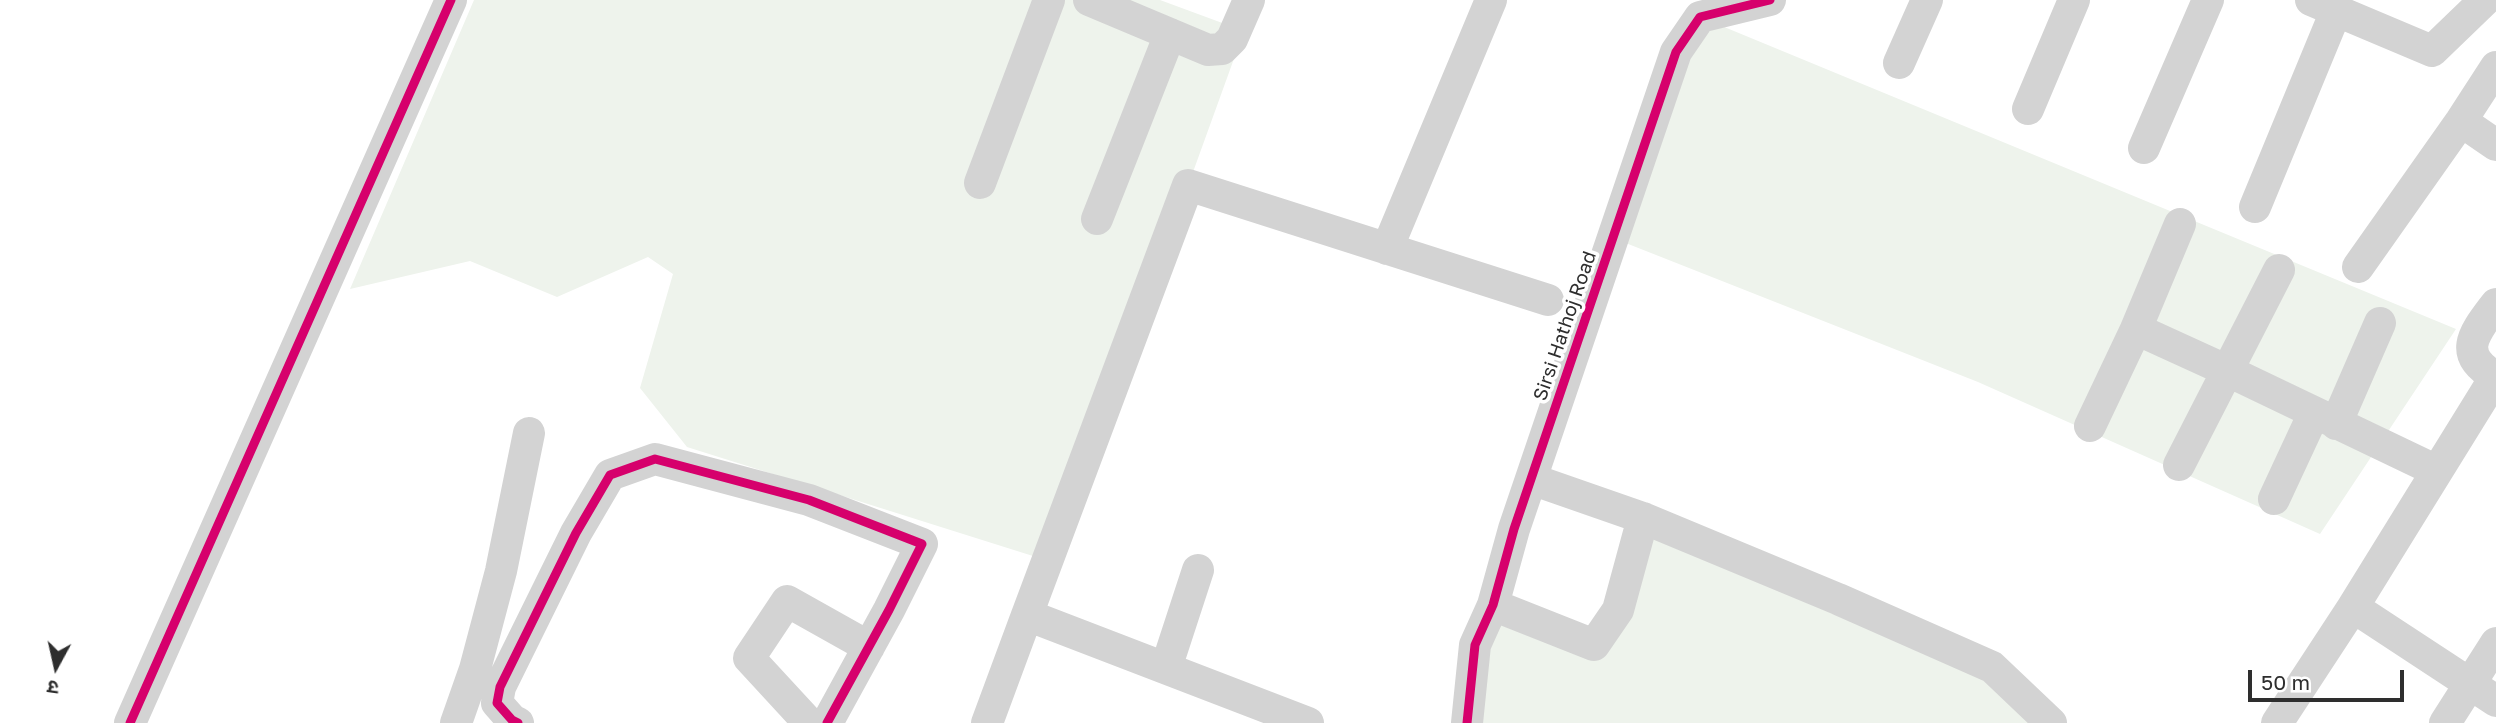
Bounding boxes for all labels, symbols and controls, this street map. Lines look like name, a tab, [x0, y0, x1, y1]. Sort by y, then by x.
street label: Sirsi Hathoj Road	[1529, 248, 1601, 404]
north arrow	[21, 632, 91, 702]
scale bar	[2251, 656, 2407, 700]
text: 50 m	[2261, 669, 2310, 695]
text: उ	[46, 676, 60, 700]

